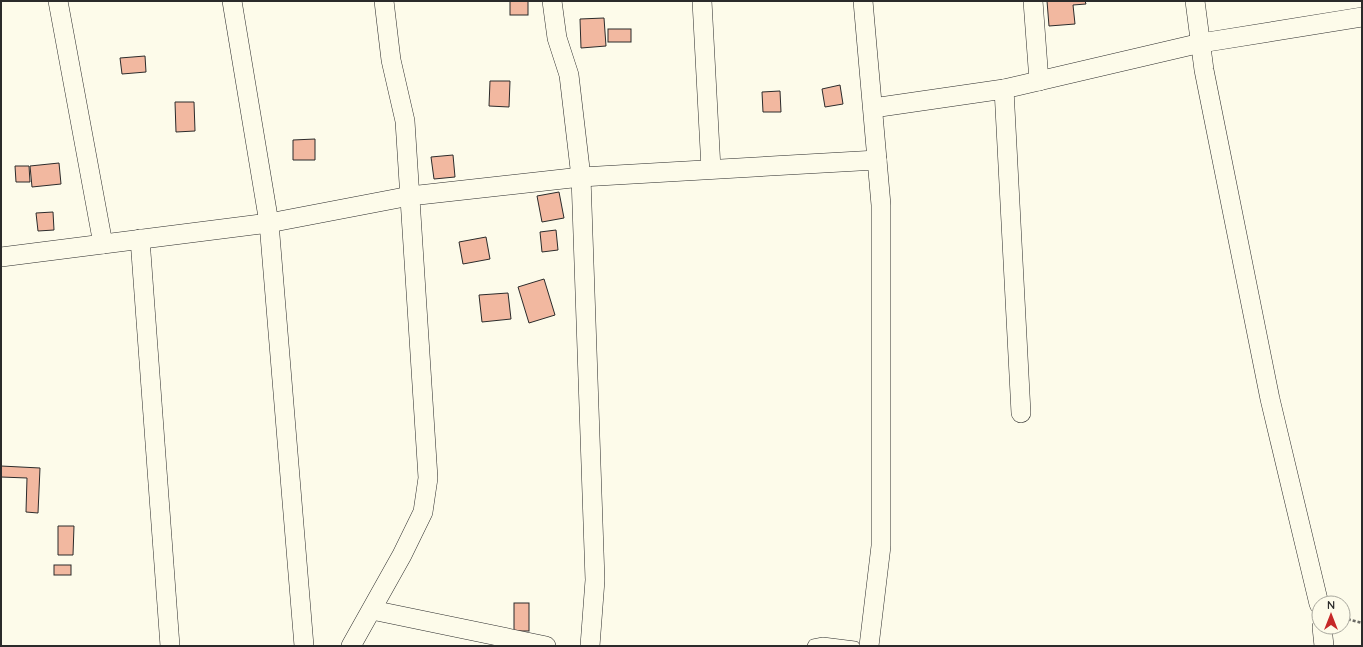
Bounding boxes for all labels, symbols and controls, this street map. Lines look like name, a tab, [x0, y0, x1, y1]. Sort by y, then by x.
north arrow	[1311, 595, 1351, 635]
text: N	[1327, 598, 1335, 612]

